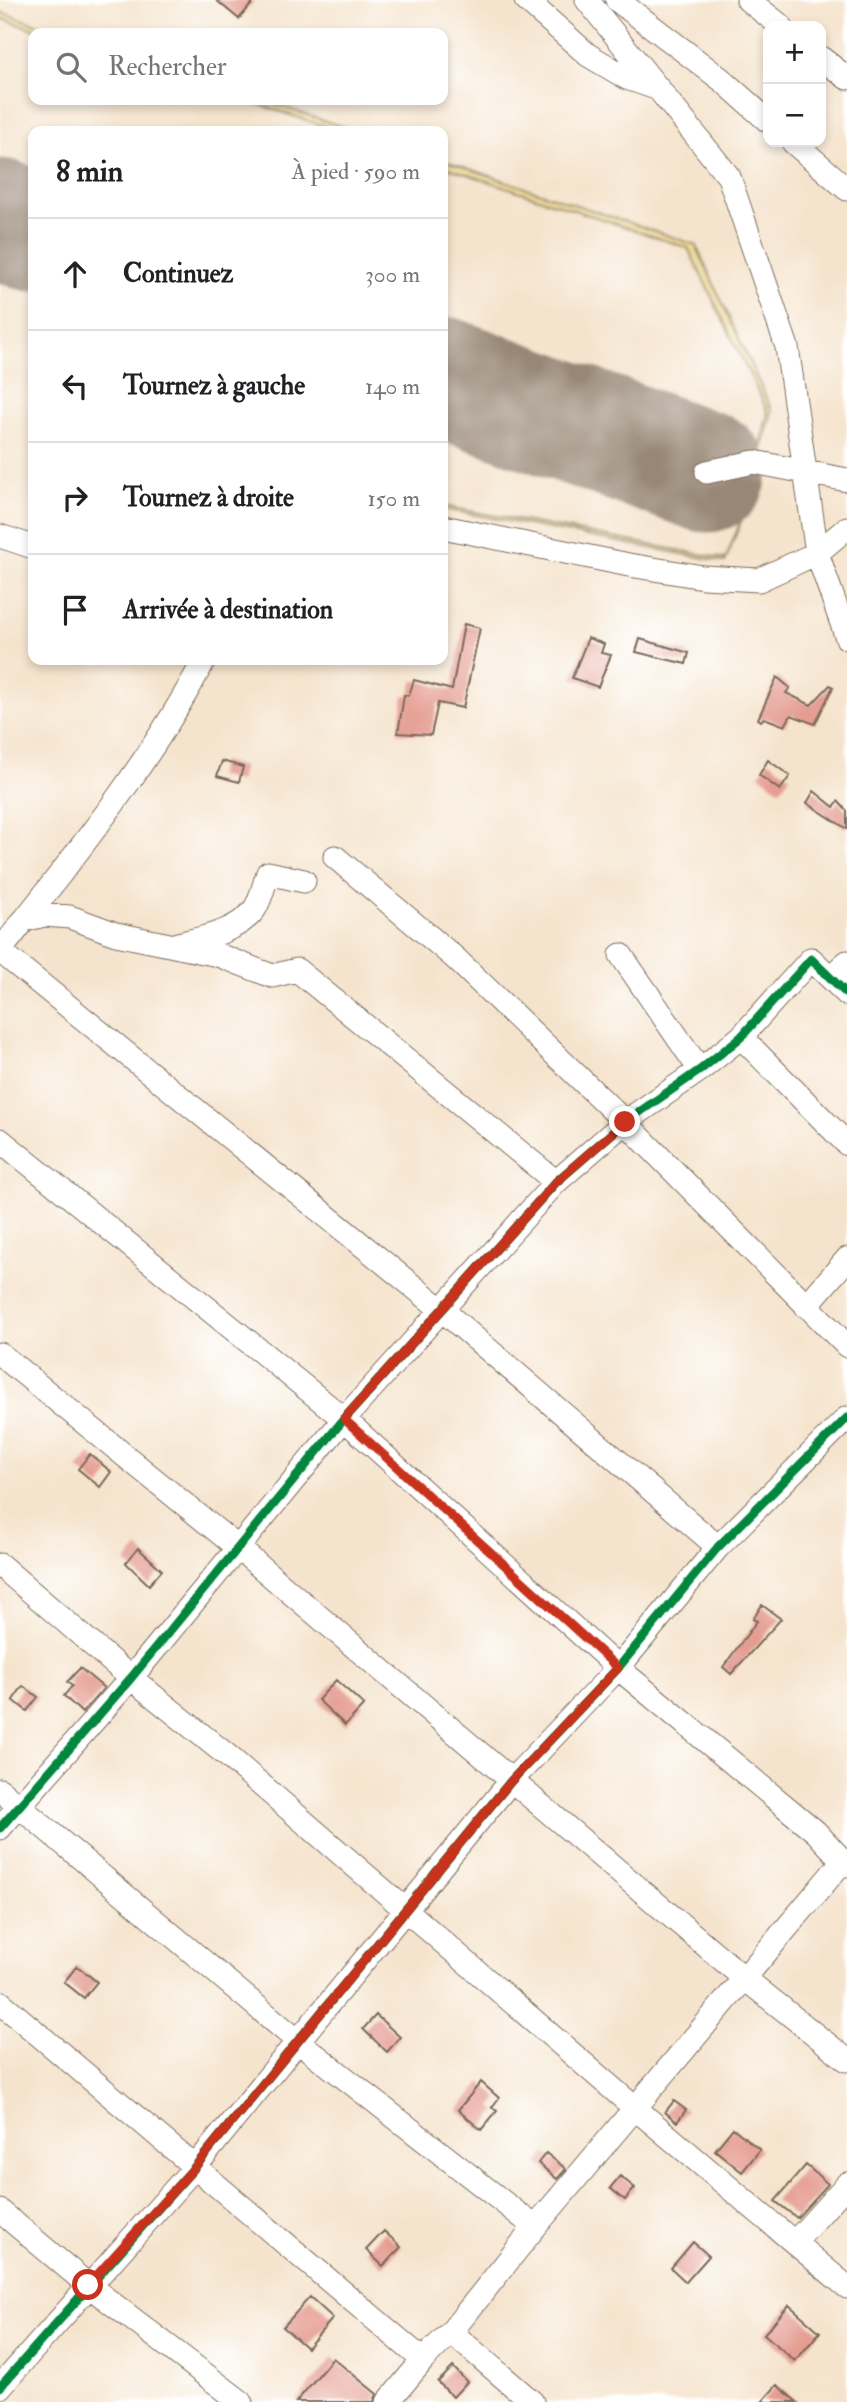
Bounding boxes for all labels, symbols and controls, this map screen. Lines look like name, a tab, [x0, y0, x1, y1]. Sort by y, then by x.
map controls	[763, 21, 826, 147]
button: +	[763, 21, 826, 84]
search box	[28, 28, 448, 105]
icon: search	[52, 48, 90, 86]
text: Rechercher	[108, 51, 227, 83]
button: −	[763, 84, 826, 147]
text: 8 min	[56, 153, 123, 190]
text: À pied · 590 m	[292, 157, 420, 186]
icon: ahead	[56, 255, 94, 293]
text: Continuez	[123, 258, 233, 290]
text: 300 m	[365, 260, 420, 289]
icon: left	[56, 367, 94, 405]
text: Tournez à gauche	[123, 370, 305, 402]
text: 140 m	[365, 372, 420, 401]
icon: right	[56, 479, 94, 517]
text: Tournez à droite	[123, 482, 294, 514]
text: 150 m	[367, 484, 420, 513]
icon: arrive	[56, 591, 94, 629]
text: Arrivée à destination	[123, 594, 333, 626]
route end	[609, 1106, 640, 1137]
route start	[72, 2269, 103, 2300]

